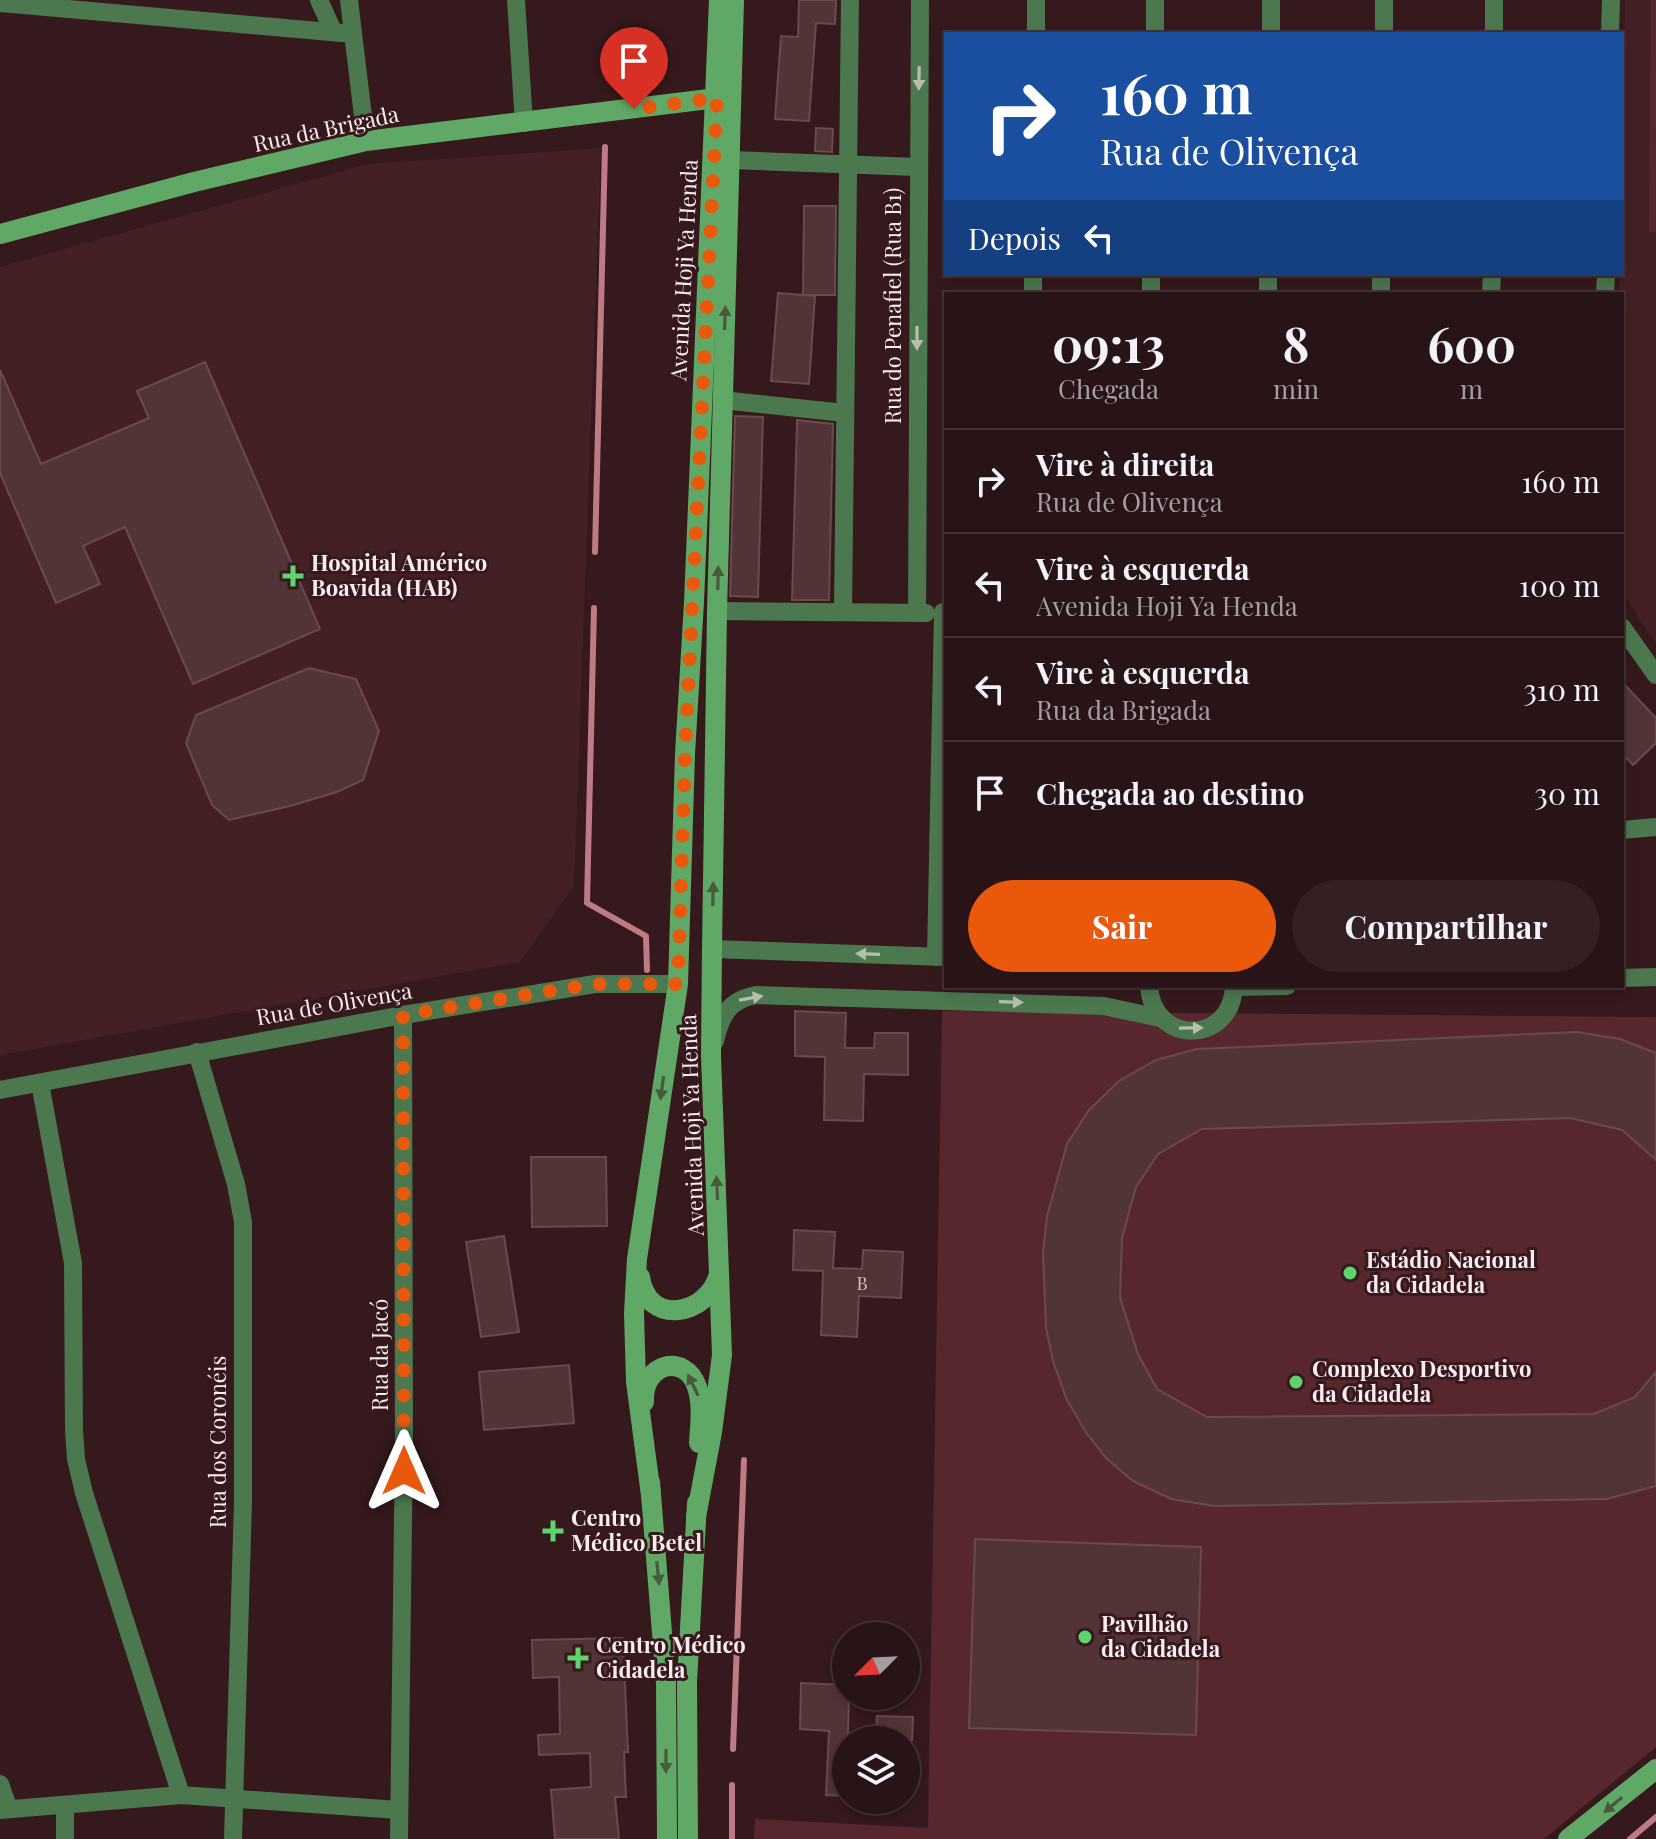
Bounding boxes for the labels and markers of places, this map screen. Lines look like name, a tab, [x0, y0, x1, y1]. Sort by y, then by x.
pin	[600, 27, 668, 109]
place label: Hospital Américo Boavida (HAB)	[311, 547, 487, 602]
marker: Hospital Américo Boavida (HAB)	[282, 565, 304, 587]
place label: Estádio Nacional da Cidadela	[1366, 1244, 1536, 1299]
marker: Estádio Nacional da Cidadela	[1341, 1264, 1359, 1282]
place label: Complexo Desportivo da Cidadela	[1312, 1353, 1531, 1408]
marker: Complexo Desportivo da Cidadela	[1287, 1373, 1305, 1391]
place label: Centro Médico Betel	[571, 1502, 702, 1557]
marker: Centro Médico Betel	[542, 1520, 564, 1542]
place label: Pavilhão da Cidadela	[1101, 1608, 1221, 1663]
marker: Pavilhão da Cidadela	[1076, 1628, 1094, 1646]
place label: Centro Médico Cidadela	[596, 1629, 746, 1684]
marker: Centro Médico Cidadela	[567, 1647, 589, 1669]

